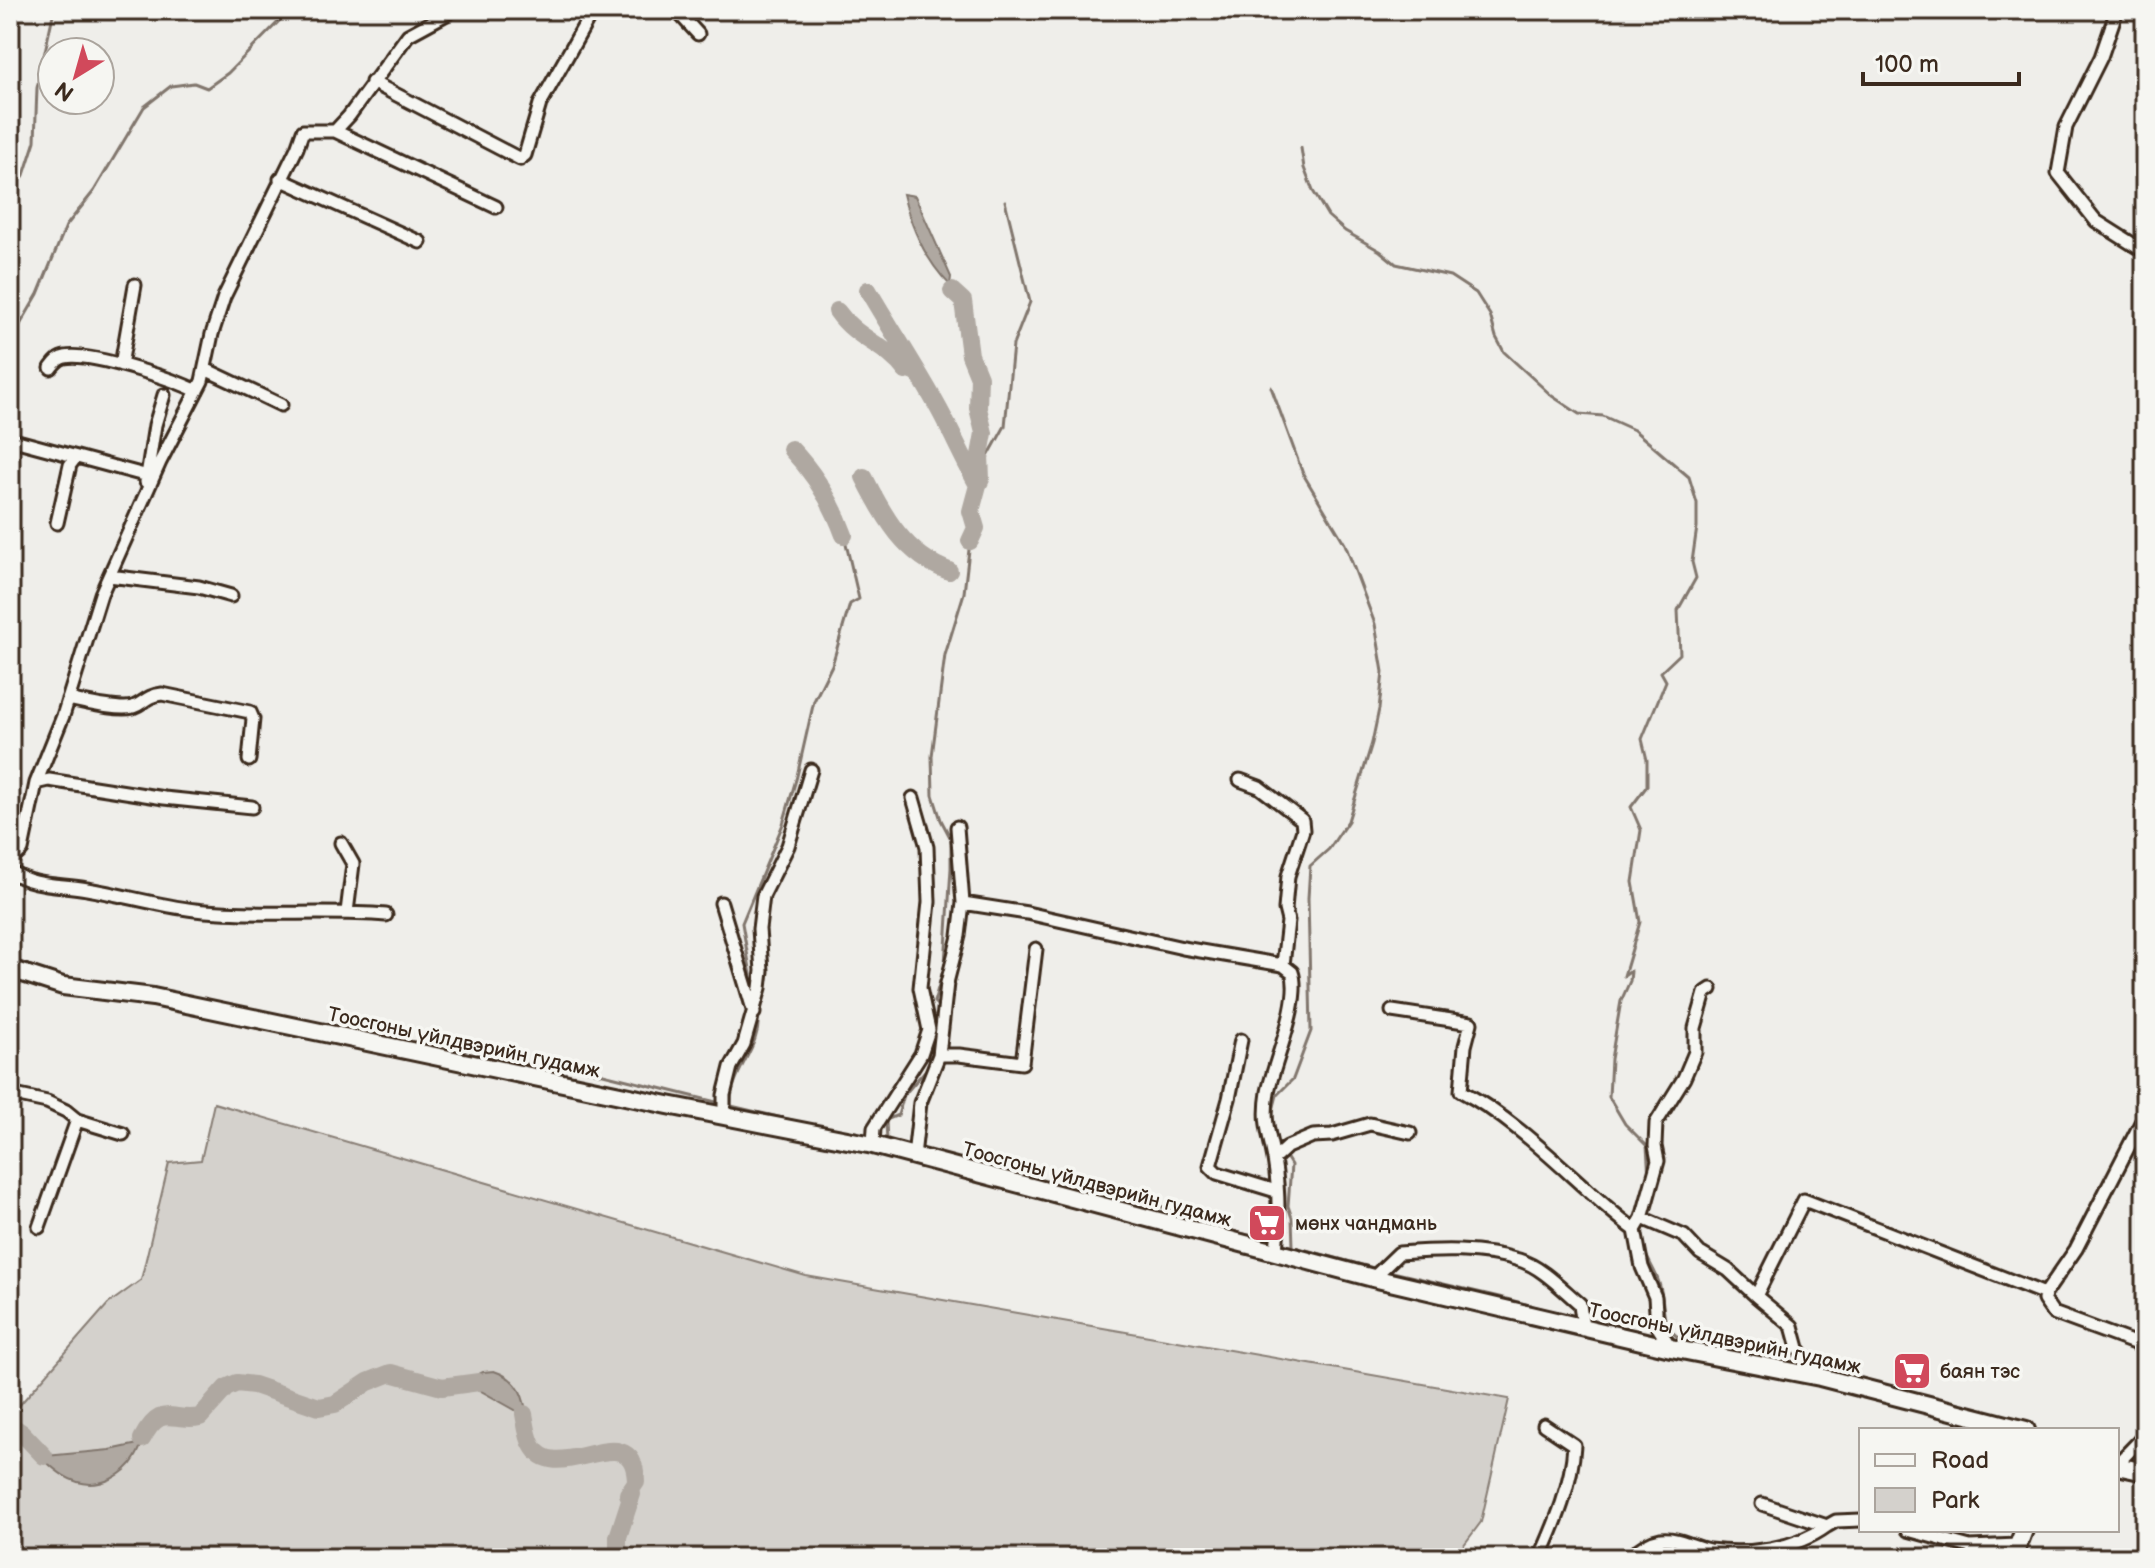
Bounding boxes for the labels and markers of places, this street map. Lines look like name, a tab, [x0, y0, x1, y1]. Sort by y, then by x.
supermarket icon: мөнх чандмань	[1246, 1202, 1288, 1244]
place label: мөнх чандмань	[1295, 1212, 1437, 1236]
supermarket icon: баян тэс	[1891, 1350, 1933, 1392]
place label: баян тэс	[1940, 1360, 2020, 1384]

